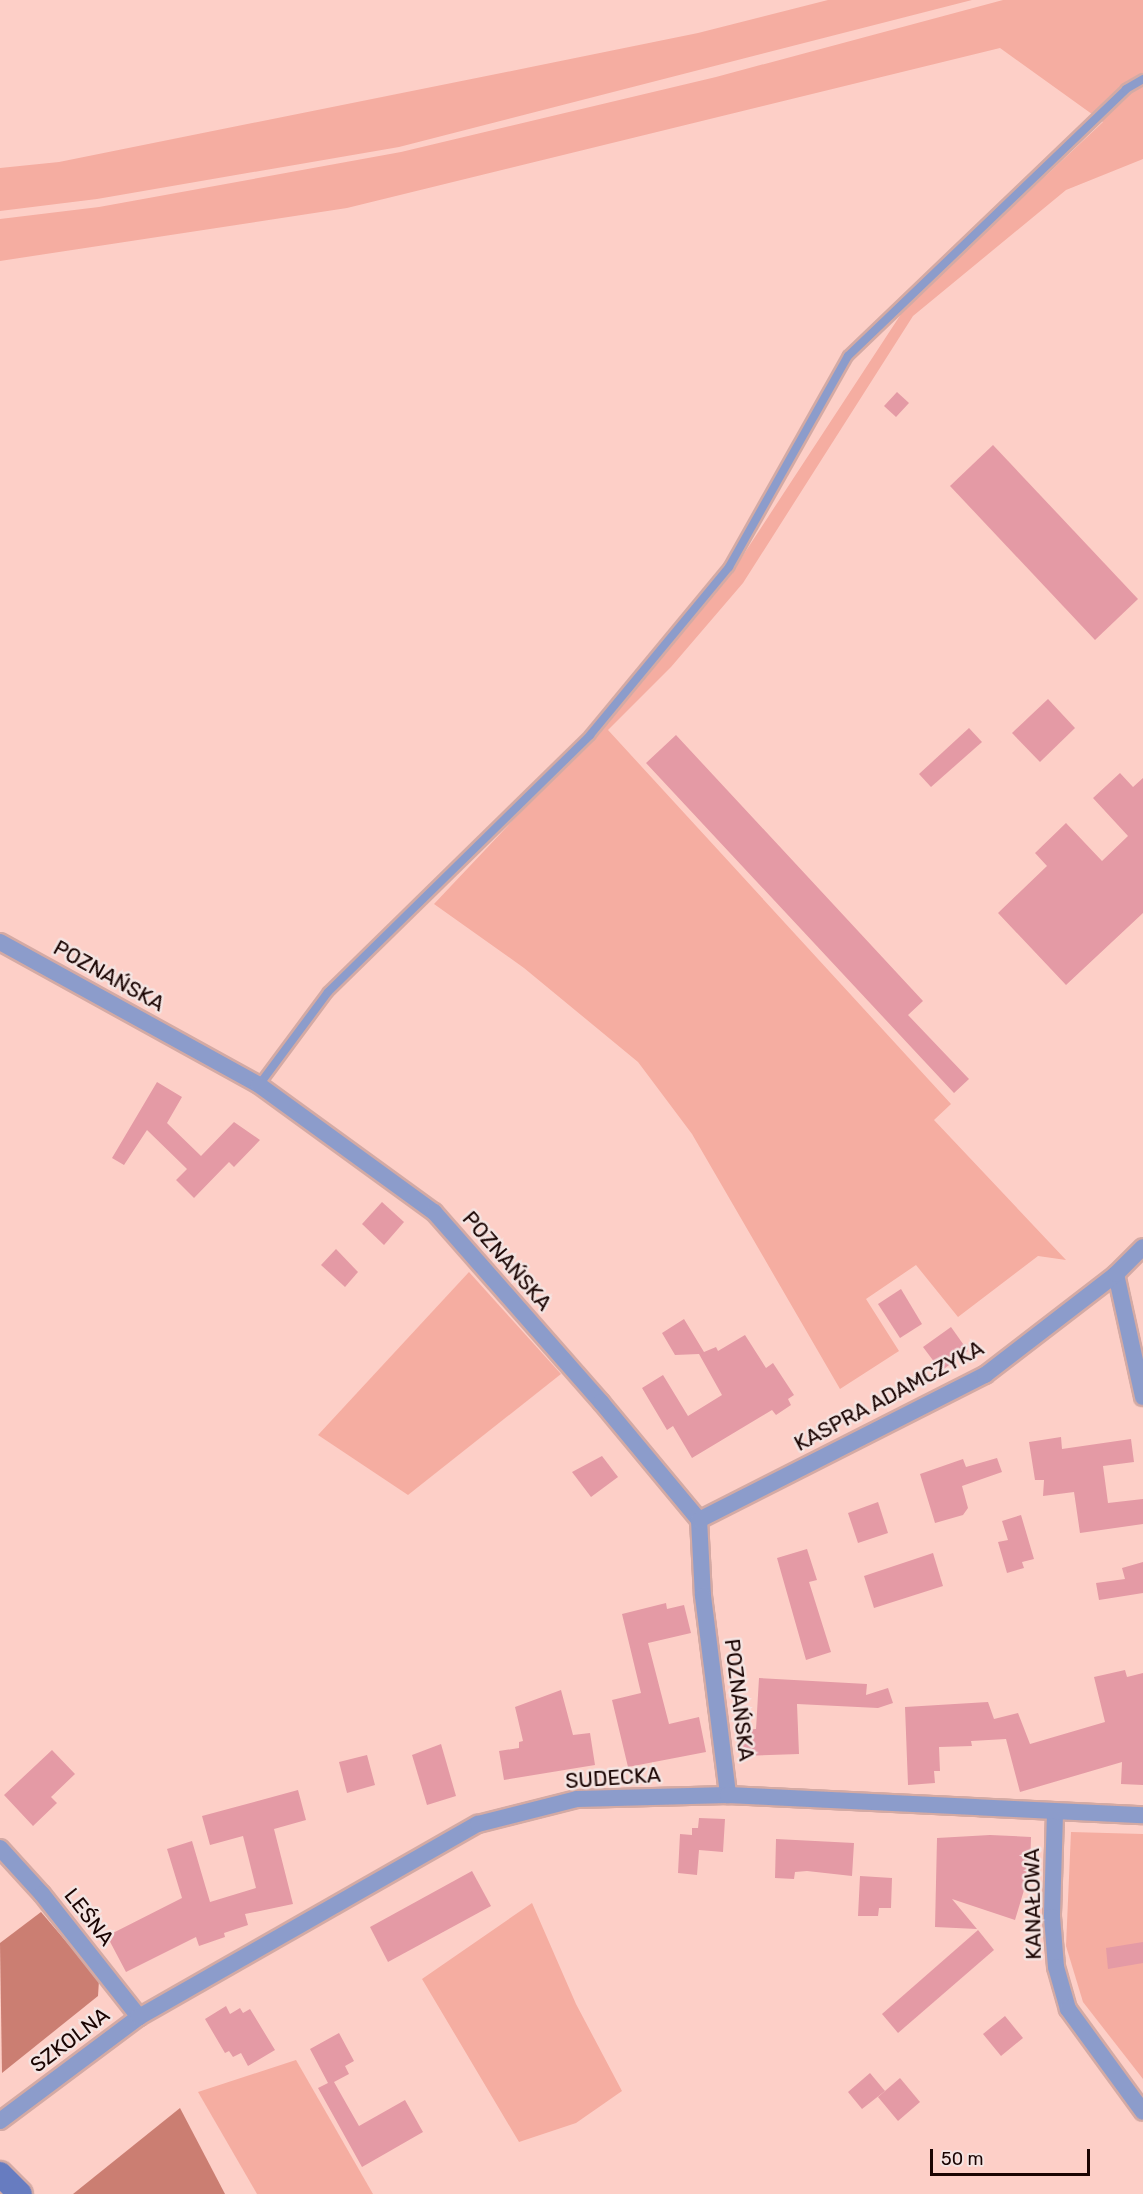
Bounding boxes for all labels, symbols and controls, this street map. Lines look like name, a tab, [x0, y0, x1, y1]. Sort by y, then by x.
street label: POZNAŃSKA	[49, 935, 169, 1017]
street label: POZNAŃSKA	[457, 1206, 557, 1316]
street label: KASPRA ADAMCZYKA	[790, 1335, 988, 1457]
street label: POZNAŃSKA	[719, 1637, 759, 1763]
street label: SUDECKA	[564, 1762, 662, 1794]
street label: KANAŁOWA	[1019, 1848, 1047, 1960]
street label: LEŚNA	[59, 1883, 119, 1951]
street label: SZKOLNA	[26, 2002, 114, 2078]
scale bar	[933, 2137, 1094, 2175]
text: 50 m	[941, 2148, 984, 2170]

